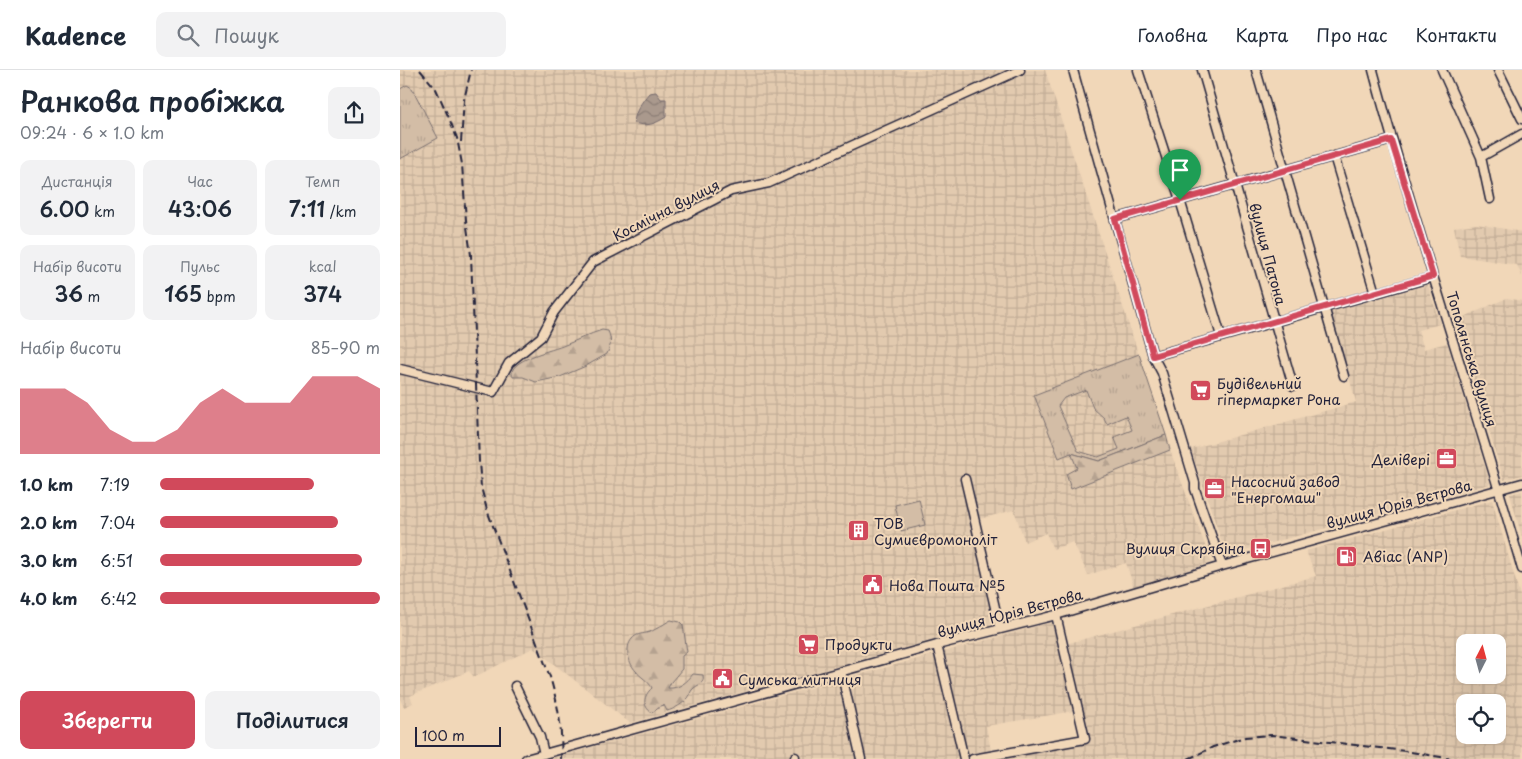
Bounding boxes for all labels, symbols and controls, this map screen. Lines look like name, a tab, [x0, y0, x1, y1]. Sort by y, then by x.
search box	[156, 12, 506, 57]
text: Kadence	[25, 17, 126, 53]
icon: search	[174, 21, 202, 49]
text: Пошук	[214, 21, 279, 49]
text: Головна	[1137, 21, 1207, 48]
text: Карта	[1235, 21, 1288, 48]
text: Про нас	[1316, 21, 1388, 48]
text: Контакти	[1416, 21, 1497, 48]
text: Ранкова пробіжка	[20, 79, 285, 122]
button: share	[328, 87, 380, 139]
text: 09:24 · 6 × 1.0 km	[20, 120, 164, 144]
pin	[1159, 149, 1201, 200]
icon: arrive	[1166, 156, 1194, 184]
text: Дистанція	[42, 171, 113, 192]
text: Час	[187, 171, 213, 192]
text: Темп	[305, 171, 340, 192]
street label: Космічна вулиця	[609, 174, 723, 246]
text: 6.00	[40, 192, 89, 224]
text: 43:06	[168, 192, 232, 224]
text: 7:11	[289, 192, 325, 224]
text: km	[89, 201, 115, 222]
text: /km	[325, 201, 357, 222]
street label: вулиця Патона	[1244, 201, 1292, 308]
text: Набір висоти	[33, 256, 122, 277]
text: Пульс	[180, 256, 220, 277]
text: kcal	[309, 256, 337, 277]
text: 36	[54, 277, 83, 309]
text: 165	[164, 277, 202, 309]
text: 374	[303, 277, 342, 309]
text: m	[83, 286, 100, 307]
text: bpm	[202, 286, 236, 307]
street label: Тополянська вулиця	[1441, 289, 1503, 429]
text: Набір висоти	[20, 335, 121, 359]
text: 85–90 m	[311, 335, 380, 359]
place label: Будівельний гіпермаркет Рона	[1217, 373, 1340, 410]
supermarket icon: Будівельний гіпермаркет Рона	[1189, 379, 1213, 403]
office icon: Делівері	[1434, 447, 1458, 471]
place label: Делівері	[1371, 449, 1430, 470]
place label: Насосний завод "Енергомаш"	[1231, 471, 1340, 508]
text: 1.0 km	[20, 472, 73, 496]
text: 7:19	[100, 472, 130, 496]
street label: вулиця Юрія Вєтрова	[1324, 474, 1474, 534]
office icon: Насосний завод "Енергомаш"	[1203, 477, 1227, 501]
text: 2.0 km	[20, 510, 77, 534]
text: 7:04	[100, 510, 136, 534]
place label: ТОВ Сумиєвромоноліт	[874, 513, 997, 550]
building icon: ТОВ Сумиєвромоноліт	[846, 519, 870, 543]
bus stop icon: Вулиця Скрябіна	[1249, 536, 1273, 560]
place label: Вулиця Скрябіна	[1125, 538, 1245, 559]
fuel station icon: Авіас (ANP)	[1335, 544, 1359, 568]
place label: Авіас (ANP)	[1363, 546, 1448, 567]
text: 3.0 km	[20, 548, 77, 572]
text: 6:51	[100, 548, 133, 572]
public building icon: Нова Пошта №5	[861, 573, 885, 597]
place label: Нова Пошта №5	[889, 575, 1005, 596]
street label: вулиця Юрія Вєтрова	[935, 583, 1085, 643]
text: 4.0 km	[20, 586, 77, 610]
text: 6:42	[100, 586, 137, 610]
supermarket icon: Продукти	[797, 632, 821, 656]
place label: Продукти	[825, 634, 892, 655]
north arrow	[1456, 634, 1506, 684]
map controls	[1456, 634, 1506, 744]
public building icon: Сумська митниця	[710, 667, 734, 691]
place label: Сумська митниця	[738, 669, 862, 690]
button: Зберегти	[20, 691, 195, 749]
button: Поділитися	[205, 691, 380, 749]
button: locate	[1456, 694, 1506, 744]
scale bar	[415, 724, 501, 747]
text: 100 m	[422, 725, 465, 746]

